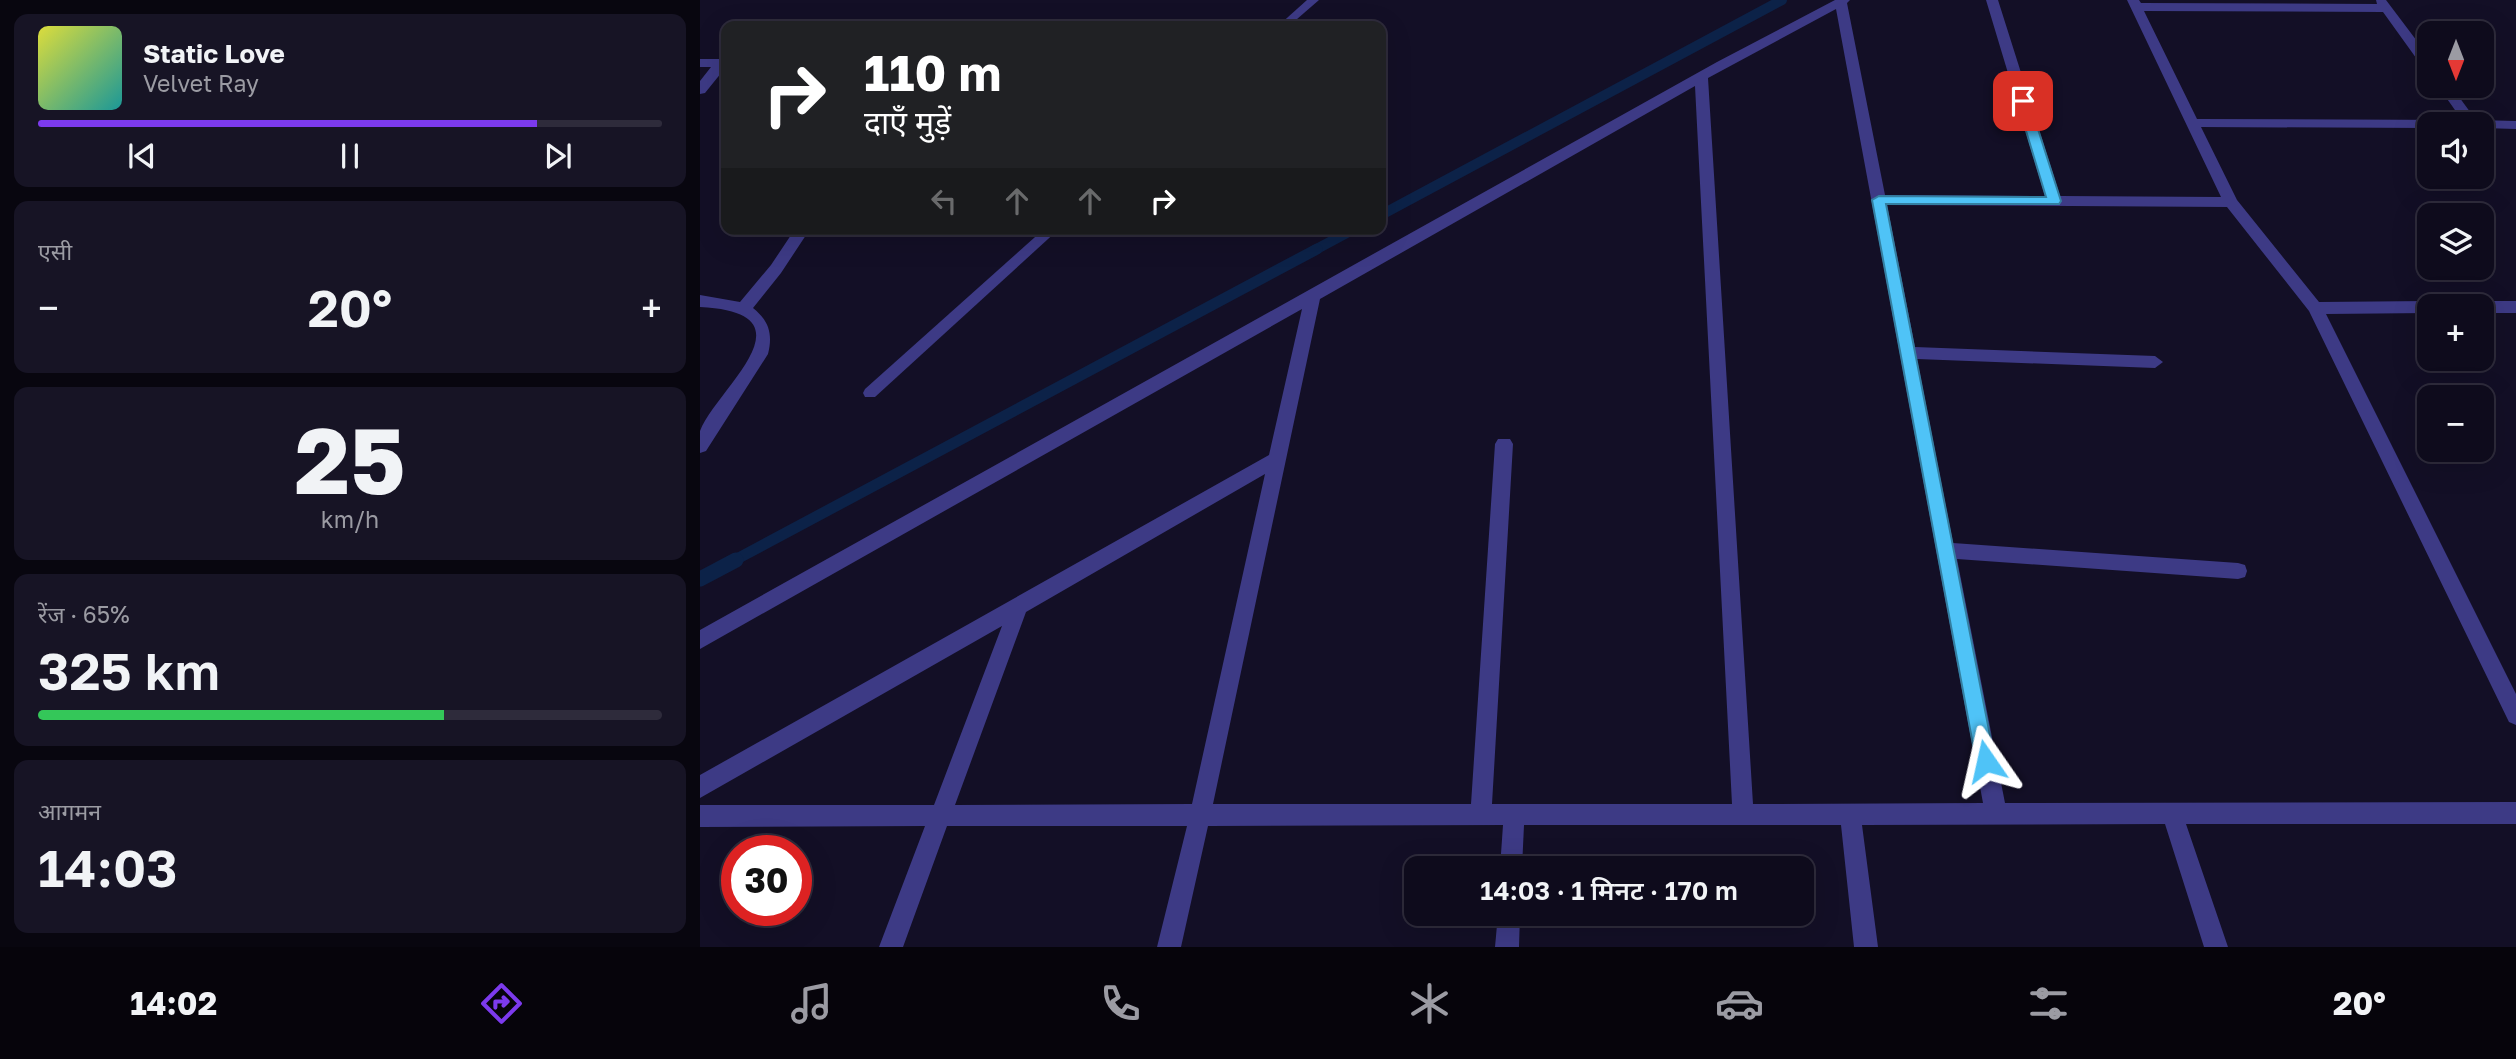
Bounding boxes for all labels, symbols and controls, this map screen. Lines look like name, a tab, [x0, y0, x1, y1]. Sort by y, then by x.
north arrow	[2417, 21, 2494, 98]
map controls	[2417, 21, 2494, 462]
text: Static Love	[143, 38, 285, 69]
text: 110 m	[864, 43, 1001, 102]
icon: right	[749, 49, 840, 140]
text: Velvet Ray	[143, 69, 259, 97]
pin	[1993, 71, 2053, 131]
icon: arrive	[2004, 82, 2042, 120]
text: दाएँ मुड़ें	[864, 103, 951, 141]
button: sound	[2417, 112, 2494, 189]
icon: previous	[123, 137, 161, 175]
icon: pause	[331, 137, 369, 175]
icon: next	[539, 137, 577, 175]
icon: left	[925, 182, 963, 220]
icon: ahead	[998, 182, 1036, 220]
icon: ahead	[1071, 182, 1109, 220]
icon: right	[1144, 182, 1182, 220]
button: layers	[2417, 203, 2494, 280]
text: एसी	[38, 237, 72, 265]
text: 20°	[308, 276, 392, 338]
text: −	[38, 285, 59, 330]
text: +	[641, 285, 662, 330]
button: +	[2417, 294, 2494, 371]
button: −	[2417, 385, 2494, 462]
text: 25	[294, 405, 406, 514]
text: km/h	[321, 505, 379, 533]
text: रेंज · 65%	[38, 600, 129, 628]
text: 325 km	[38, 639, 220, 701]
position arrow	[1949, 724, 2023, 798]
text: आगमन	[38, 797, 101, 825]
speed limit sign: 30	[721, 835, 812, 926]
text: 14:03	[38, 836, 178, 898]
text: 14:03 · 1 मिनट · 170 m	[1480, 875, 1738, 906]
icon: directions	[477, 979, 526, 1028]
icon: music	[787, 979, 836, 1028]
icon: phone	[1096, 979, 1145, 1028]
icon: climate	[1405, 979, 1454, 1028]
icon: car	[1715, 979, 1764, 1028]
icon: filters	[2024, 979, 2073, 1028]
text: 14:02	[130, 984, 217, 1022]
text: 20°	[2333, 984, 2386, 1022]

